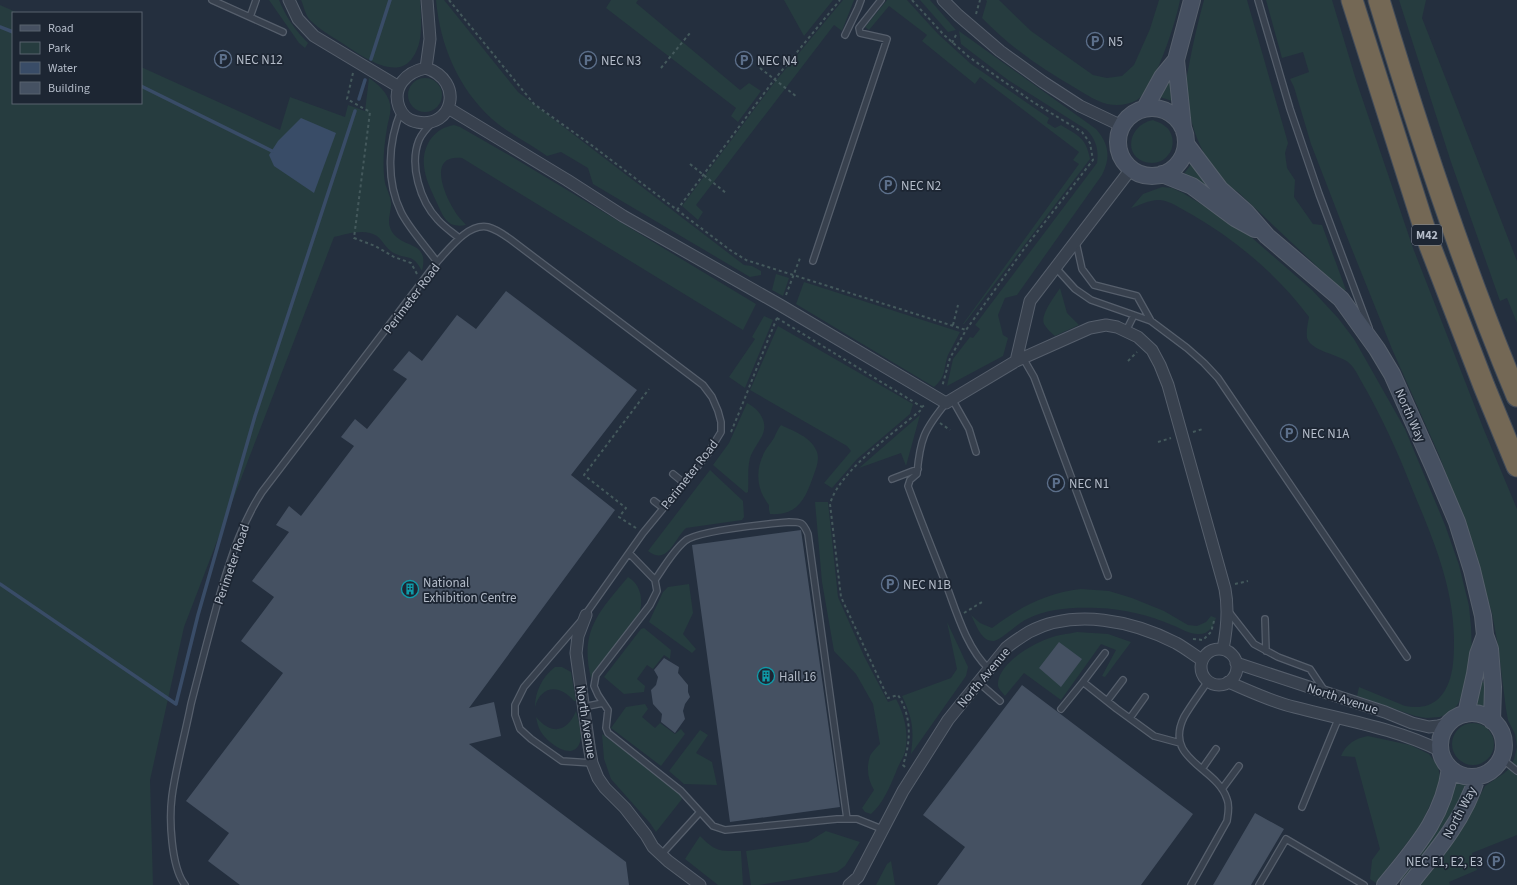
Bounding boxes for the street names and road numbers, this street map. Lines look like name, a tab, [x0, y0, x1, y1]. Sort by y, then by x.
road number: M42	[1412, 225, 1442, 245]
street label: Perimeter Road	[379, 260, 444, 338]
street label: North Way	[1390, 386, 1430, 445]
street label: Perimeter Road	[657, 436, 723, 513]
street label: Perimeter Road	[210, 522, 254, 607]
street label: North Avenue	[953, 643, 1014, 712]
street label: North Avenue	[1305, 679, 1381, 719]
street label: North Avenue	[571, 684, 601, 760]
street label: North Way	[1439, 783, 1481, 842]

